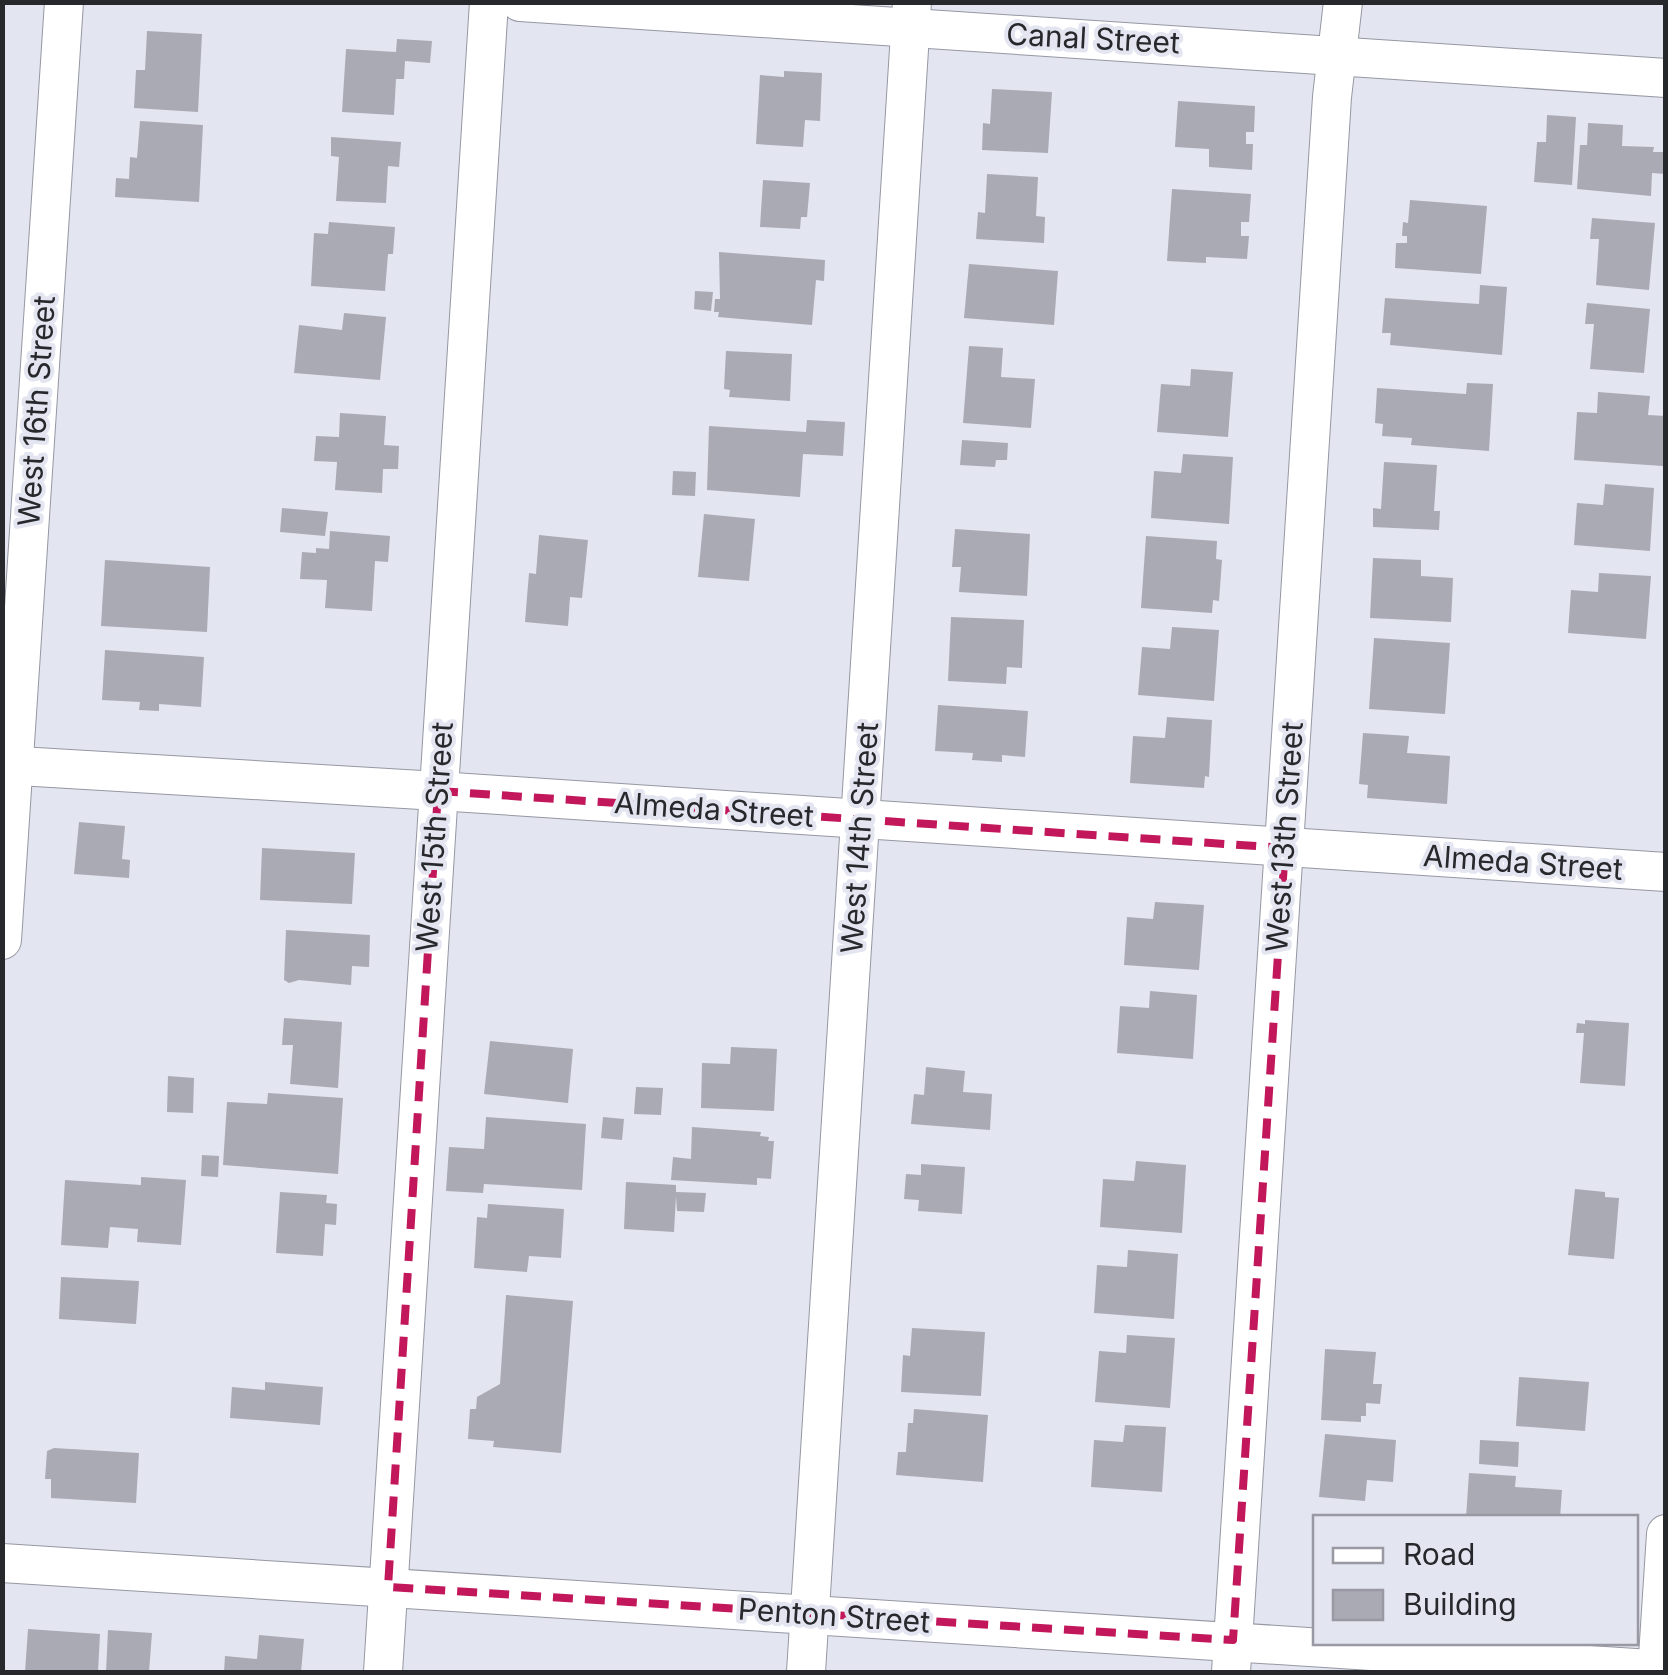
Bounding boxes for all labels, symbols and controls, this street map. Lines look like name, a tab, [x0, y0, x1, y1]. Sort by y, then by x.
street label: Canal Street	[1005, 15, 1181, 61]
street label: West 16th Street	[10, 294, 62, 527]
street label: West 15th Street	[408, 720, 460, 953]
street label: West 13th Street	[1258, 720, 1310, 953]
street label: West 14th Street	[833, 721, 885, 955]
street label: Almeda Street	[613, 784, 815, 834]
street label: Almeda Street	[1422, 837, 1624, 887]
legend	[1313, 1515, 1638, 1645]
text: Road	[1403, 1536, 1475, 1572]
text: Building	[1403, 1586, 1517, 1622]
street label: Penton Street	[737, 1590, 932, 1640]

